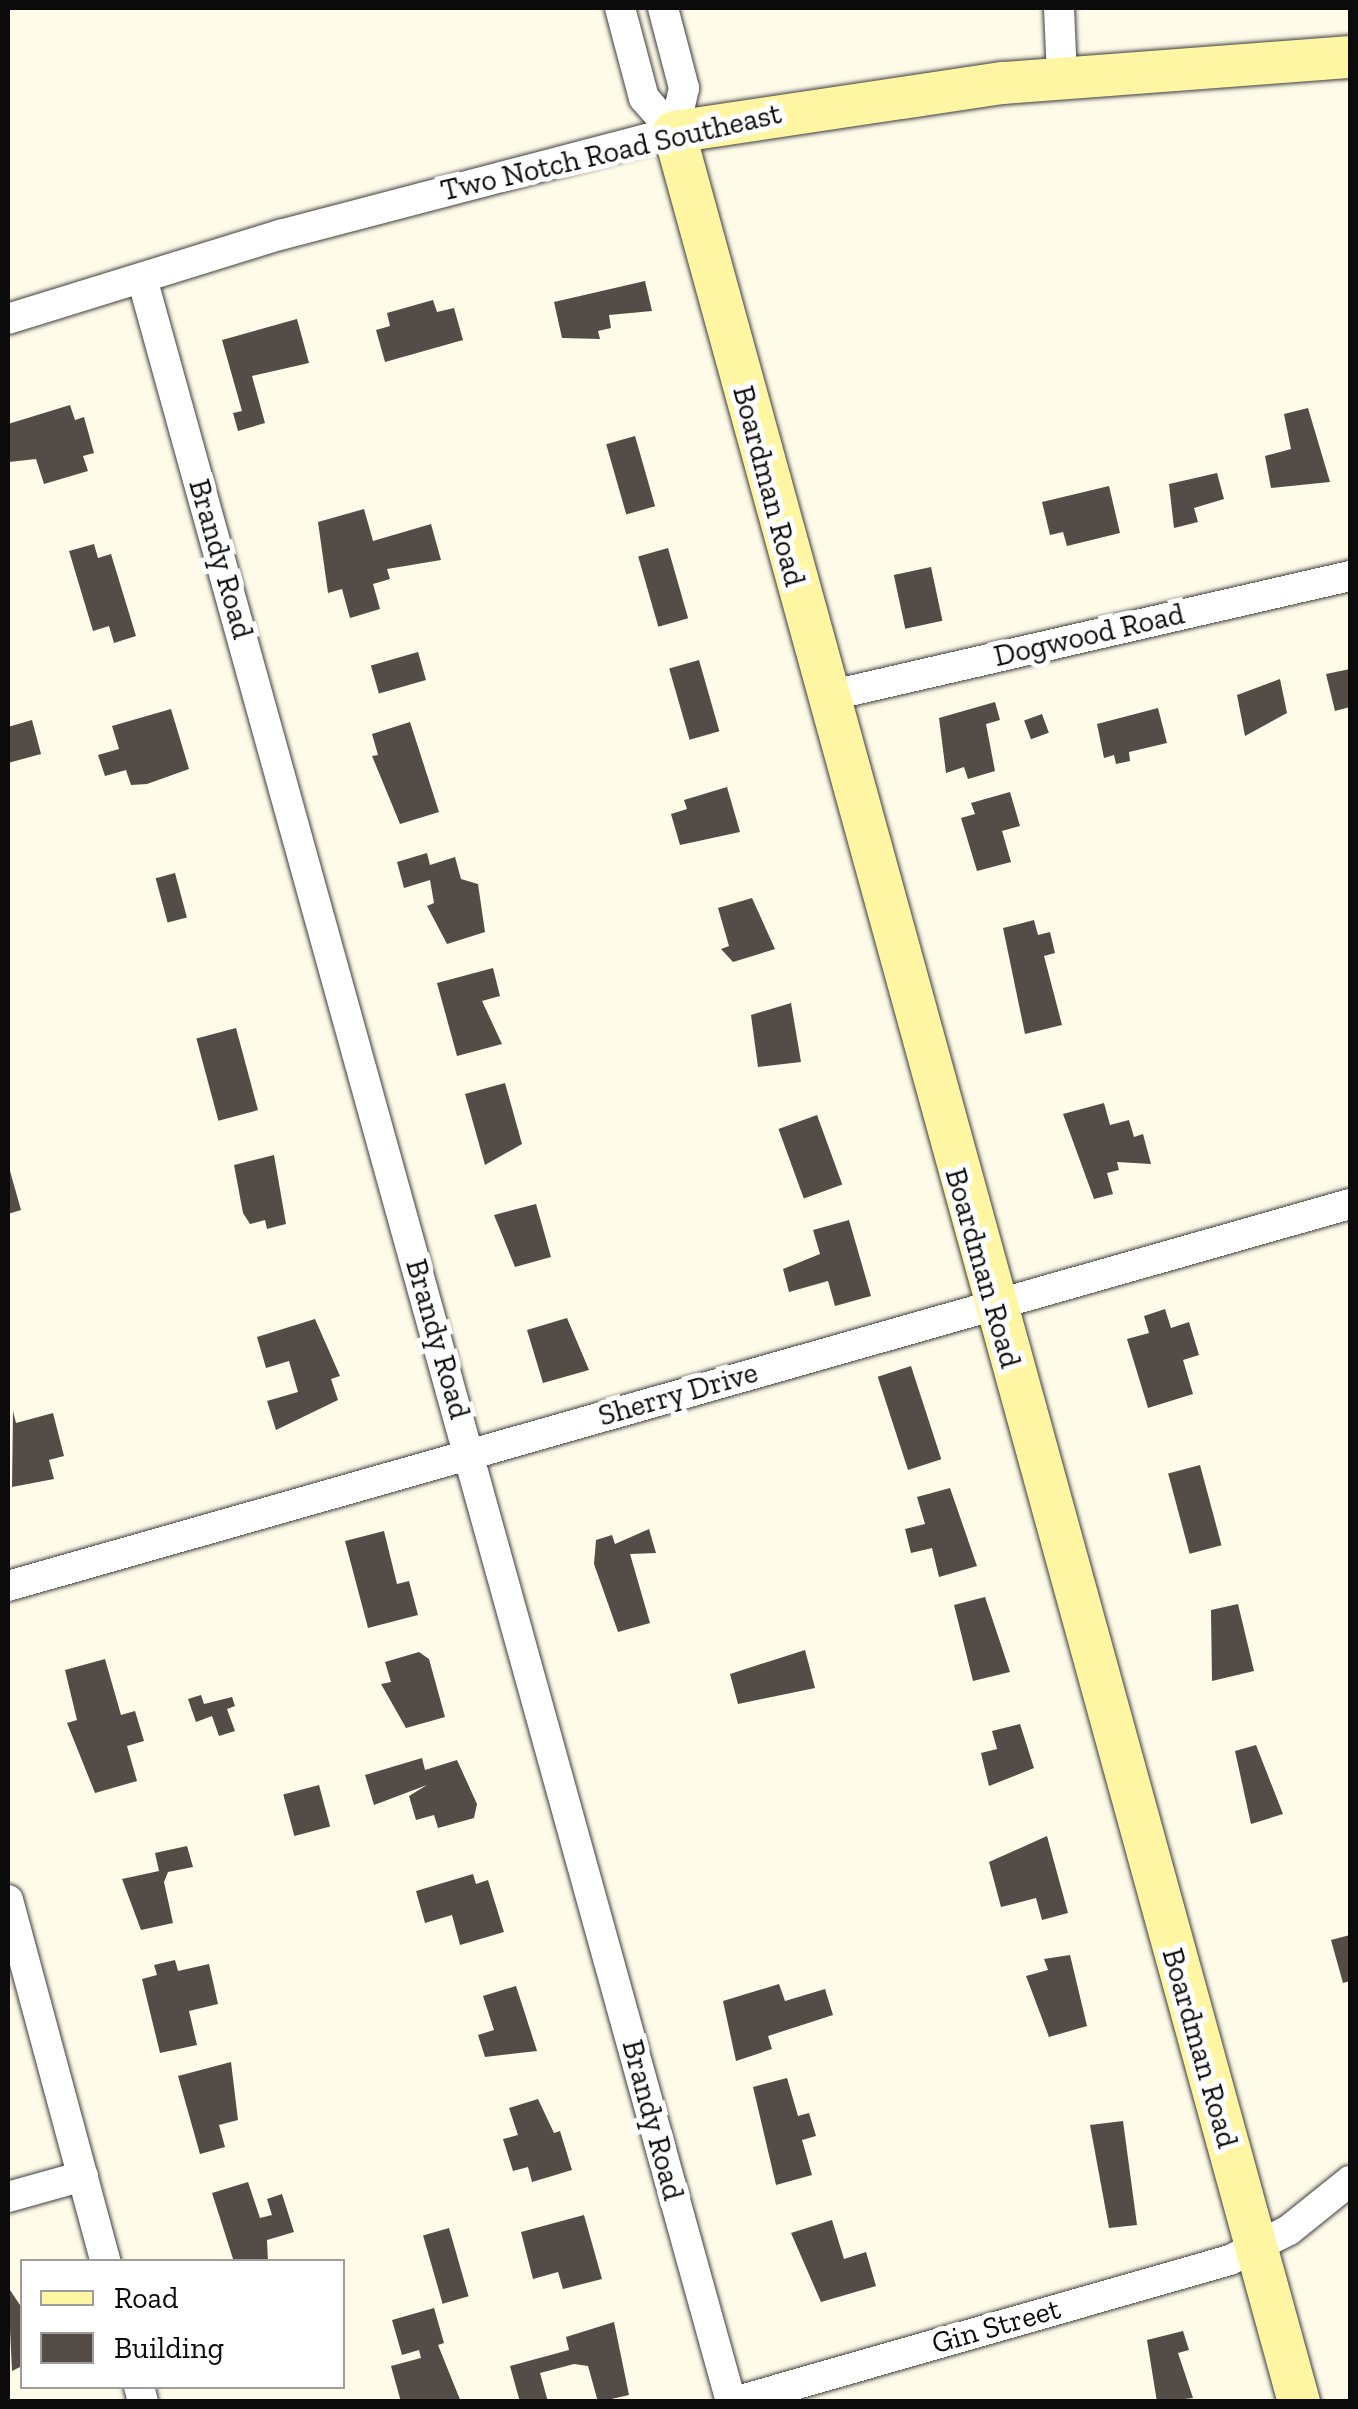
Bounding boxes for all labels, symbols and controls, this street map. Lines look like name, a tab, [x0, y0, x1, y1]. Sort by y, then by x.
street label: Two Notch Road Southeast	[437, 95, 785, 209]
street label: Boardman Road	[725, 382, 813, 590]
street label: Brandy Road	[181, 475, 261, 643]
street label: Dogwood Road	[990, 596, 1188, 674]
street label: Boardman Road	[937, 1164, 1029, 1372]
street label: Brandy Road	[398, 1255, 478, 1423]
street label: Sherry Drive	[594, 1354, 762, 1434]
street label: Boardman Road	[1154, 1944, 1246, 2152]
street label: Brandy Road	[614, 2036, 692, 2204]
legend	[20, 2259, 345, 2389]
text: Road	[114, 2280, 179, 2316]
street label: Gin Street	[928, 2290, 1064, 2362]
text: Building	[114, 2330, 224, 2366]

